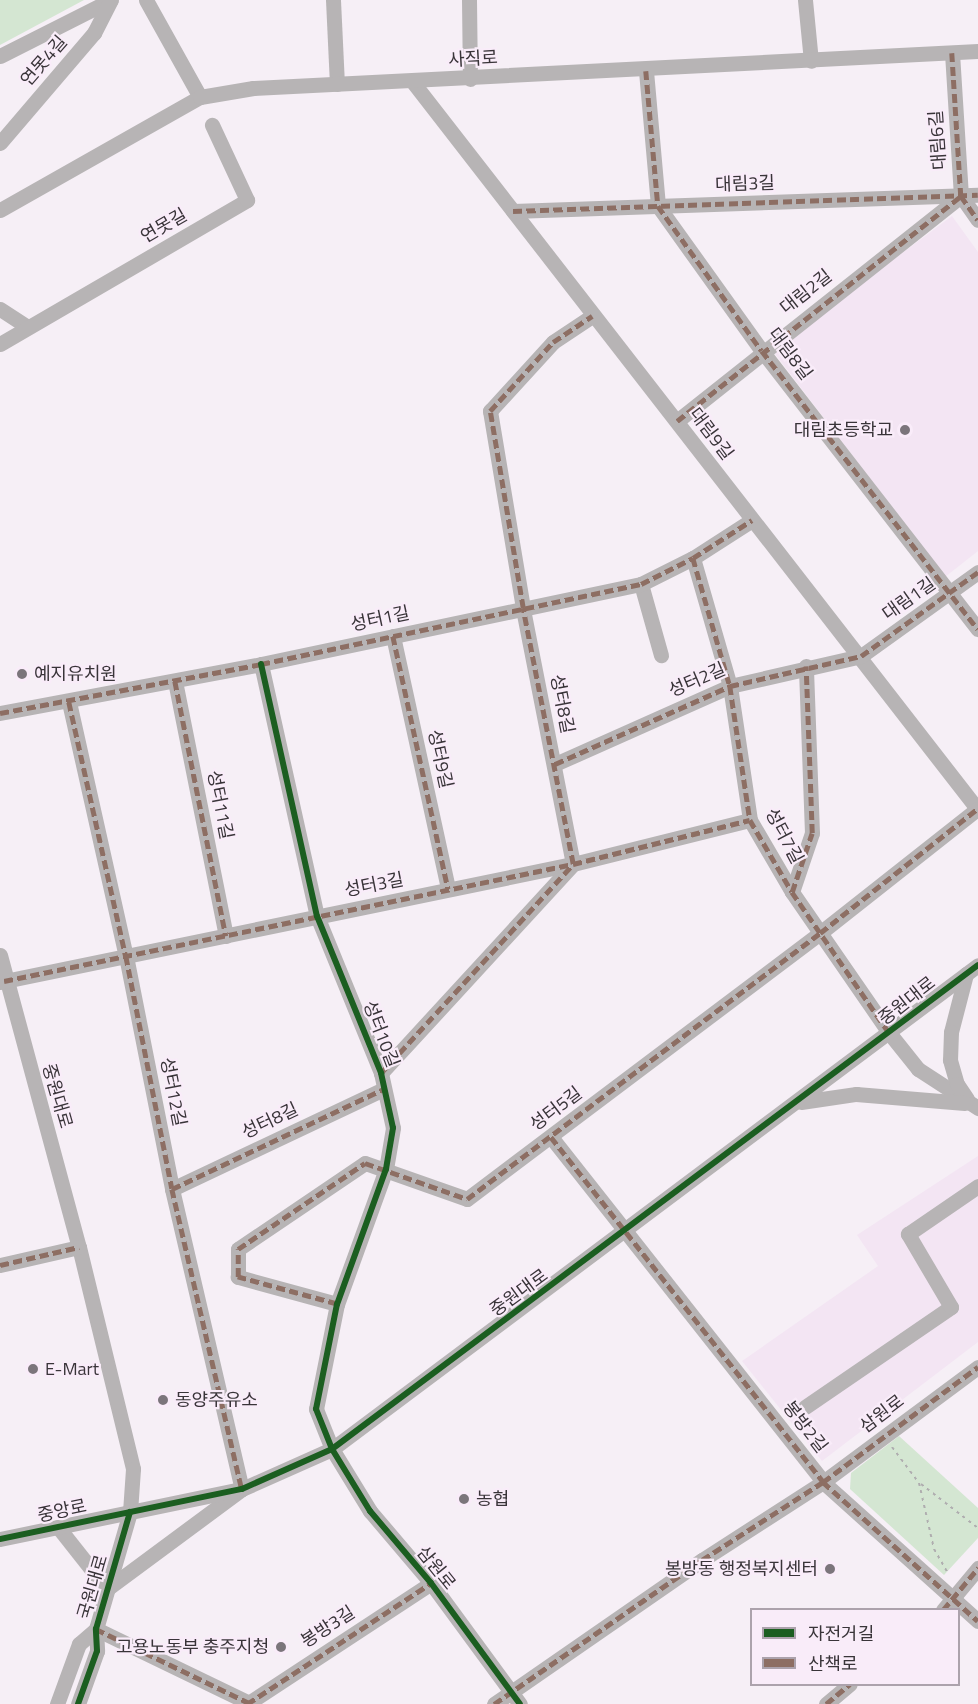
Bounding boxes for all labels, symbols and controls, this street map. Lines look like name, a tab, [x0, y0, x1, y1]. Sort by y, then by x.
street label: 연못4길	[16, 31, 72, 91]
street label: 사직로	[448, 47, 498, 71]
street label: 대림6길	[925, 109, 951, 171]
street label: 대림3길	[715, 172, 775, 196]
street label: 연못길	[137, 204, 191, 248]
street label: 대림2길	[776, 265, 836, 319]
street label: 대림8길	[763, 324, 817, 384]
street label: 대림9길	[684, 404, 738, 464]
place label: 대림초등학교	[794, 419, 893, 441]
marker: 대림초등학교	[898, 423, 912, 437]
street label: 대림1길	[878, 573, 940, 625]
street label: 성터1길	[349, 602, 411, 636]
street label: 성터2길	[665, 658, 729, 702]
place label: 예지유치원	[34, 663, 117, 685]
marker: 예지유치원	[15, 667, 29, 681]
street label: 성터8길	[546, 673, 578, 735]
street label: 성터9길	[423, 728, 457, 790]
street label: 성터11길	[203, 769, 237, 841]
street label: 성터7길	[760, 805, 808, 867]
street label: 성터3길	[343, 869, 405, 901]
street label: 중원대로	[874, 972, 940, 1030]
street label: 성터10길	[358, 998, 404, 1070]
street label: 성터12길	[156, 1056, 190, 1128]
street label: 중원대로	[37, 1061, 77, 1131]
street label: 성터5길	[526, 1082, 586, 1136]
street label: 성터8길	[238, 1099, 302, 1143]
street label: 중원대로	[486, 1265, 552, 1321]
place label: E-Mart	[45, 1358, 99, 1380]
marker: E-Mart	[26, 1362, 40, 1376]
place label: 동양주유소	[175, 1389, 258, 1411]
street label: 삼원로	[856, 1390, 908, 1438]
marker: 동양주유소	[156, 1393, 170, 1407]
street label: 봉방2길	[778, 1397, 832, 1457]
place label: 농협	[476, 1488, 509, 1510]
marker: 농협	[457, 1492, 471, 1506]
street label: 중앙로	[35, 1495, 89, 1527]
street label: 삼원로	[412, 1542, 460, 1594]
street label: 국원대로	[73, 1552, 113, 1622]
place label: 봉방동 행정복지센터	[665, 1558, 818, 1580]
marker: 봉방동 행정복지센터	[823, 1562, 837, 1576]
street label: 봉방3길	[297, 1602, 359, 1652]
legend	[750, 1608, 960, 1686]
text: 자전거길	[808, 1620, 874, 1647]
place label: 고용노동부 충주지청	[116, 1636, 269, 1658]
marker: 고용노동부 충주지청	[274, 1640, 288, 1654]
text: 산책로	[808, 1650, 858, 1677]

